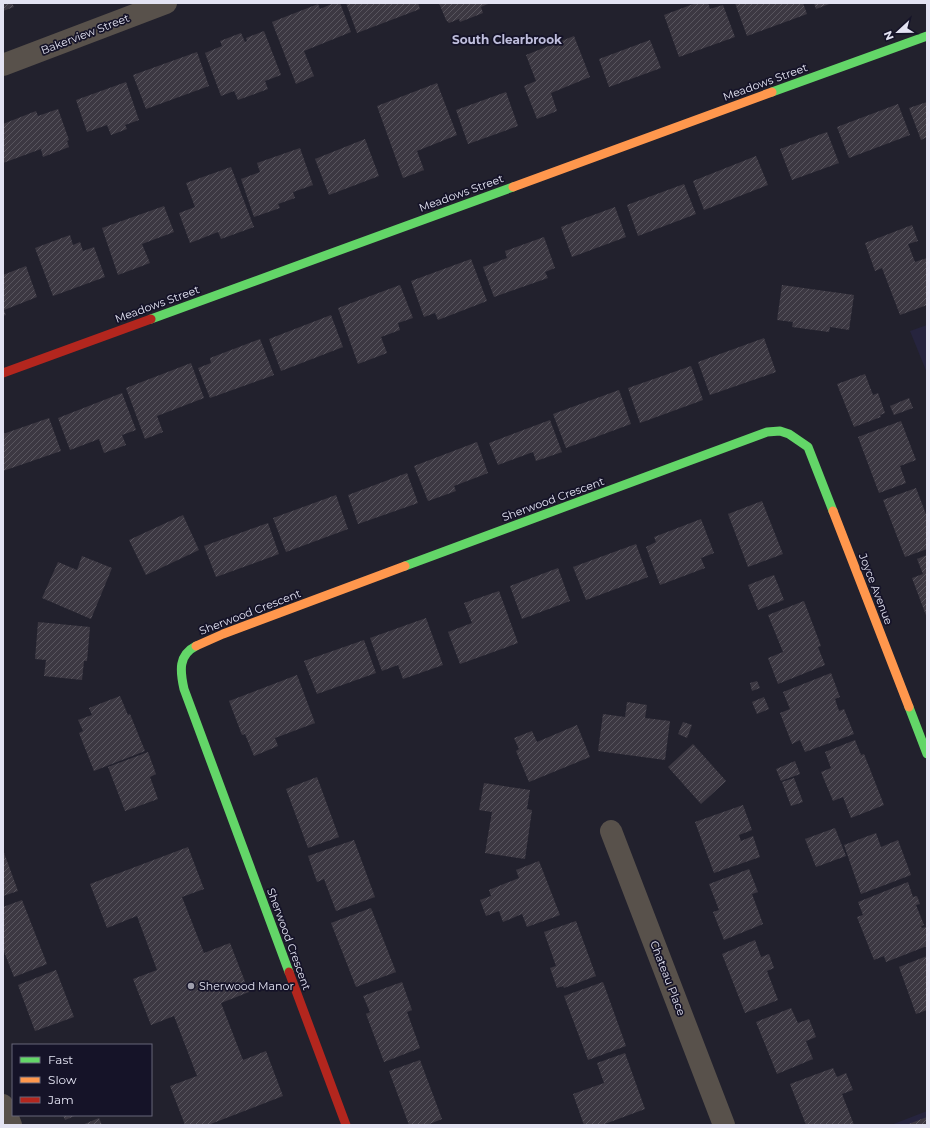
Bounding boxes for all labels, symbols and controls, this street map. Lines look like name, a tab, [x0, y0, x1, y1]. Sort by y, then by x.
street label: Bakerview Street	[39, 11, 132, 57]
north arrow	[878, 12, 918, 52]
text: N	[881, 29, 897, 42]
district label: South Clearbrook	[452, 32, 562, 47]
street label: Meadows Street	[721, 60, 810, 104]
street label: Meadows Street	[417, 171, 506, 215]
street label: Meadows Street	[113, 282, 202, 326]
street label: Sherwood Crescent	[500, 474, 607, 524]
street label: Joyce Avenue	[856, 550, 896, 627]
street label: Sherwood Crescent	[197, 586, 303, 638]
street label: Sherwood Crescent	[264, 886, 314, 993]
street label: Chateau Place	[647, 938, 689, 1018]
place label: Sherwood Manor	[199, 979, 294, 993]
marker: Sherwood Manor	[186, 981, 196, 991]
legend	[12, 1044, 152, 1116]
text: Fast	[48, 1052, 73, 1067]
text: Slow	[48, 1072, 77, 1087]
text: Jam	[47, 1092, 74, 1107]

